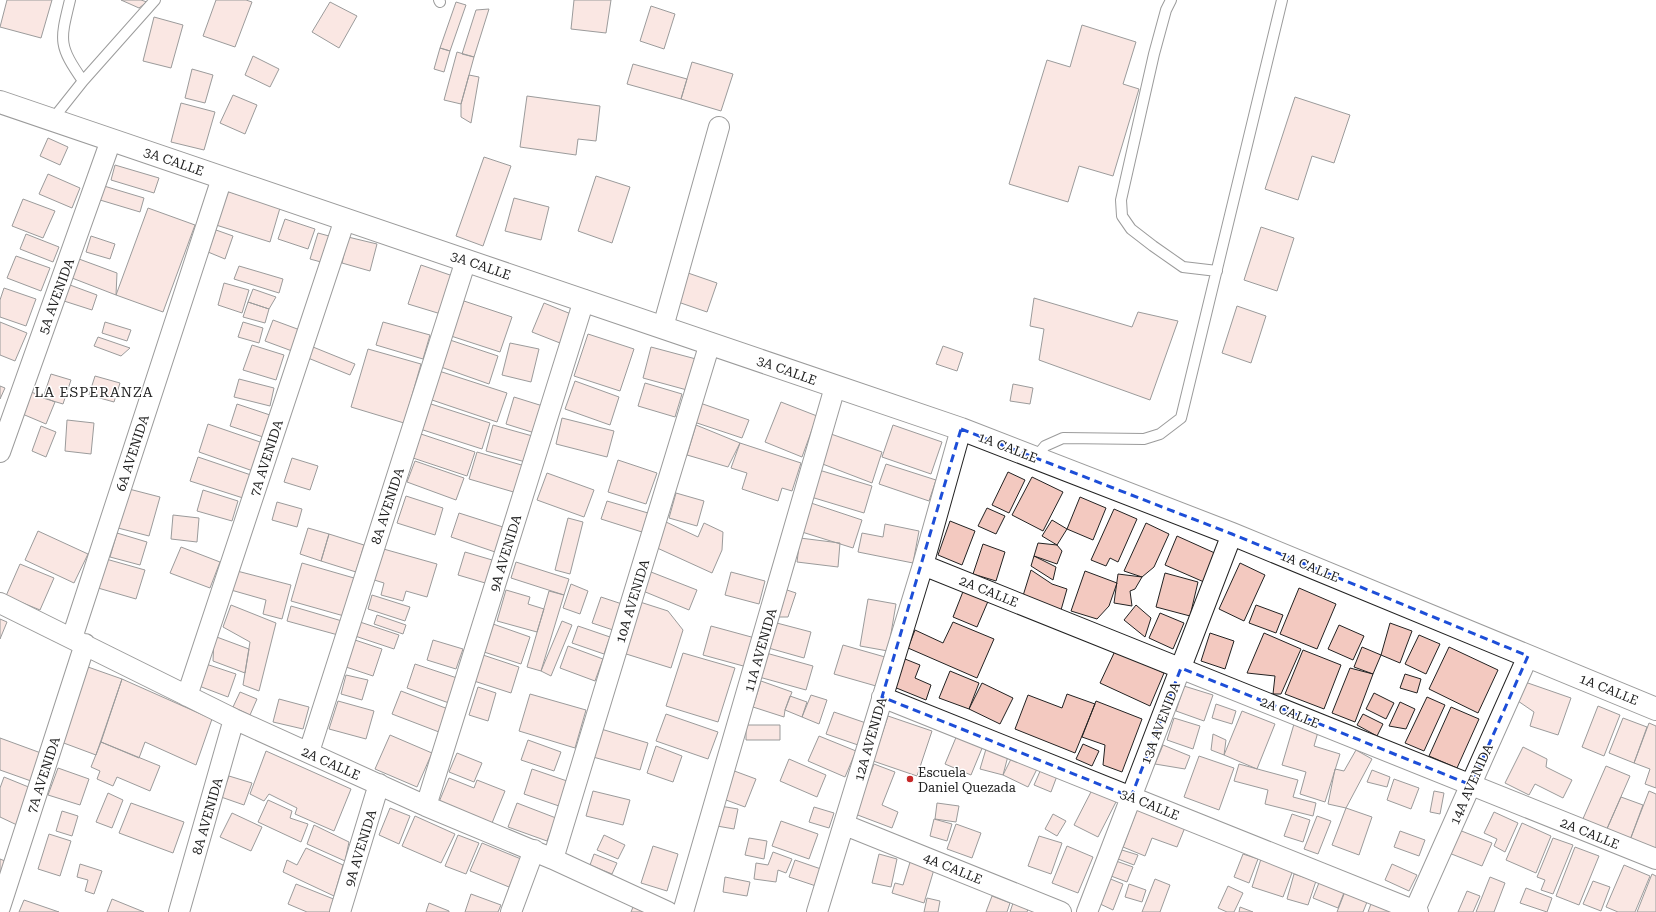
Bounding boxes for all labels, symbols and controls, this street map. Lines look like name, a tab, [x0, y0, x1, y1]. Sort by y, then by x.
street label: 3A CALLE	[142, 144, 206, 179]
street label: 3A CALLE	[449, 248, 513, 283]
street label: 5A AVENIDA	[36, 256, 77, 336]
street label: 3A CALLE	[755, 353, 819, 388]
district label: LA ESPERANZA	[34, 384, 154, 400]
street label: 6A AVENIDA	[113, 413, 152, 493]
street label: 7A AVENIDA	[247, 418, 286, 498]
street label: 1A CALLE	[976, 429, 1040, 466]
street label: 8A AVENIDA	[368, 466, 407, 546]
street label: 9A AVENIDA	[487, 513, 524, 593]
street label: 1A CALLE	[1278, 548, 1342, 585]
street label: 10A AVENIDA	[613, 557, 652, 645]
street label: 2A CALLE	[957, 573, 1021, 610]
street label: 11A AVENIDA	[741, 606, 780, 694]
street label: 1A CALLE	[1577, 671, 1641, 708]
street label: 13A AVENIDA	[1138, 680, 1183, 766]
street label: 2A CALLE	[1258, 694, 1322, 731]
street label: 12A AVENIDA	[851, 695, 890, 783]
street label: 7A AVENIDA	[24, 735, 63, 815]
street label: 14A AVENIDA	[1447, 741, 1496, 827]
street label: 2A CALLE	[299, 744, 362, 783]
place label: Escuela Daniel Quezada	[918, 765, 1016, 795]
marker: Escuela Daniel Quezada	[905, 774, 915, 784]
street label: 8A AVENIDA	[189, 776, 226, 856]
street label: 3A CALLE	[1118, 786, 1182, 823]
street label: 9A AVENIDA	[342, 808, 379, 888]
street label: 2A CALLE	[1558, 815, 1622, 852]
street label: 4A CALLE	[921, 850, 985, 887]

